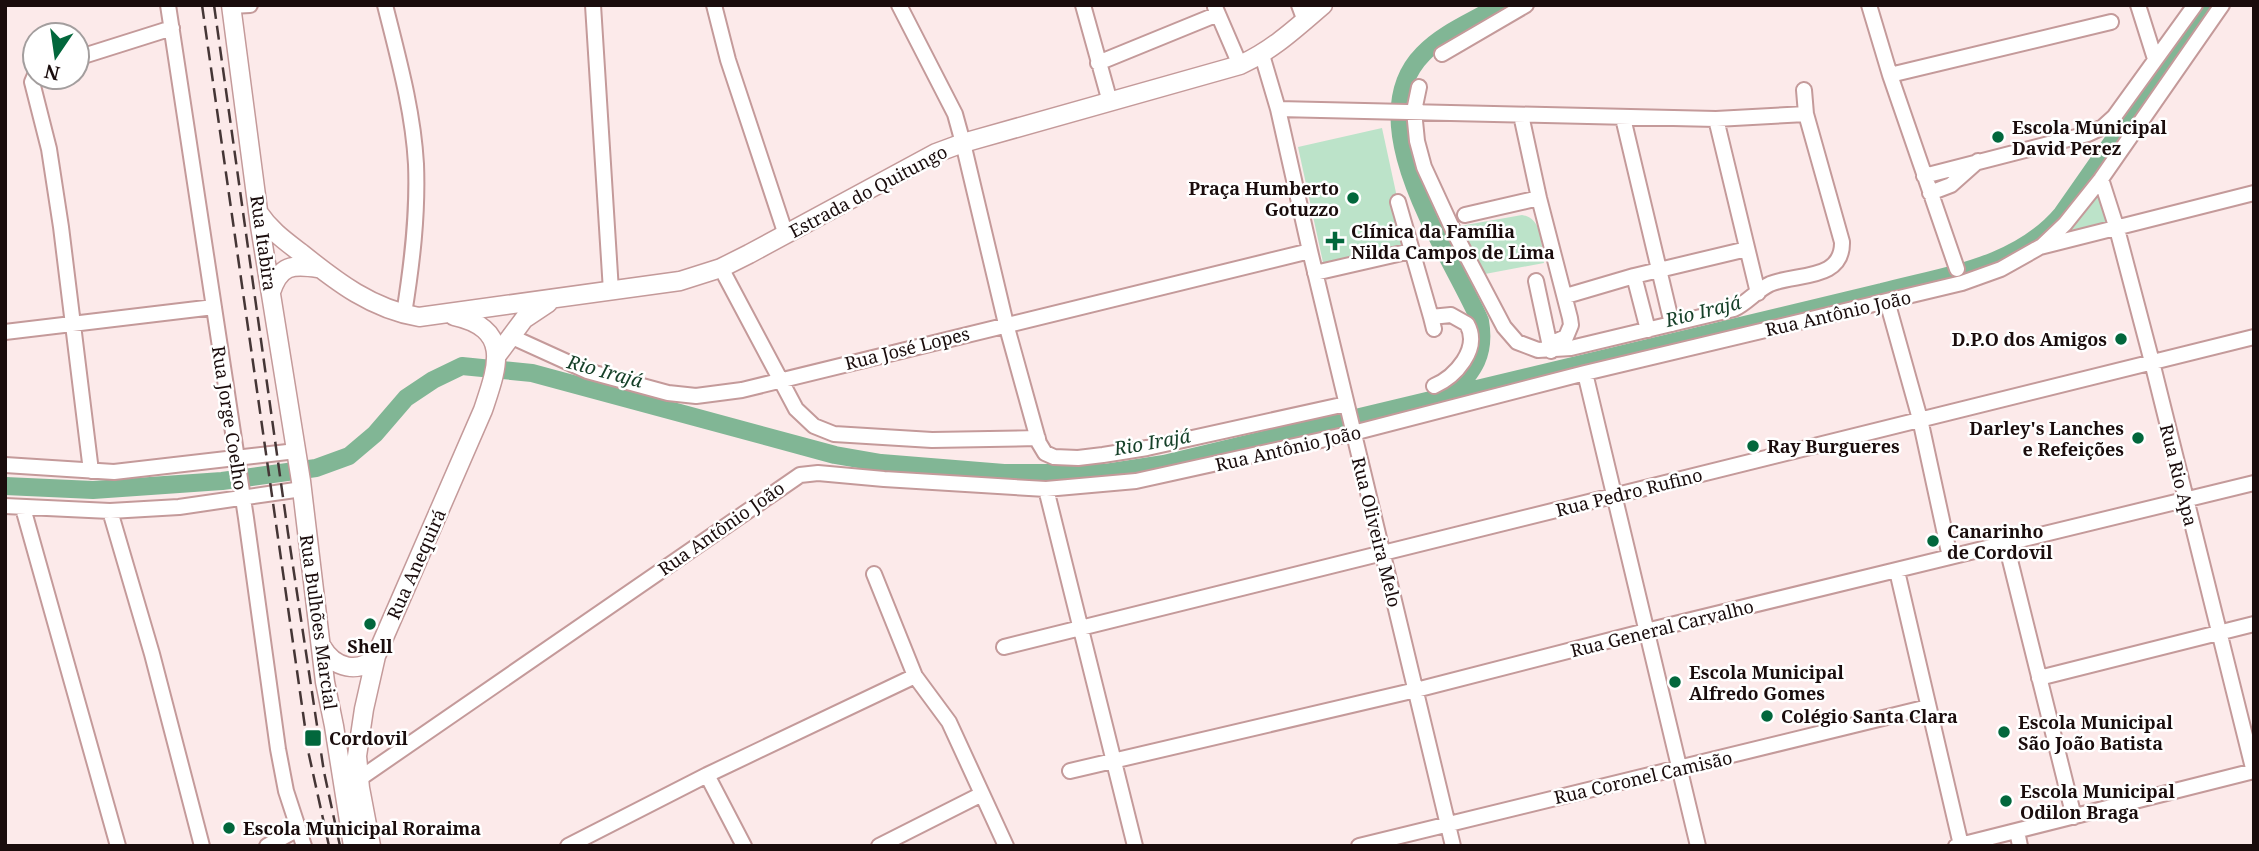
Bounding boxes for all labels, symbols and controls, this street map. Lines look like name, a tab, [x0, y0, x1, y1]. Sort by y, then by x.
north arrow	[21, 21, 91, 91]
text: N	[42, 58, 62, 87]
place label: Escola Municipal David Perez	[2012, 115, 2167, 160]
marker: Escola Municipal David Perez	[1990, 129, 2006, 145]
street label: Estrada do Quitungo	[785, 139, 951, 243]
place label: Praça Humberto Gotuzzo	[1188, 176, 1339, 221]
marker: Praça Humberto Gotuzzo	[1345, 190, 1361, 206]
street label: Rua Itabira	[245, 194, 283, 292]
place label: Clínica da Família Nilda Campos de Lima	[1351, 219, 1555, 264]
marker: Clínica da Família Nilda Campos de Lima	[1325, 231, 1345, 251]
street label: Rua Antônio João	[1763, 285, 1913, 341]
water label: Rio Irajá	[1661, 289, 1744, 333]
street label: Rua José Lopes	[842, 321, 972, 375]
place label: D.P.O dos Amigos	[1952, 327, 2107, 351]
marker: D.P.O dos Amigos	[2113, 331, 2129, 347]
street label: Rua Jorge Coelho	[207, 344, 253, 492]
water label: Rio Irajá	[563, 348, 646, 394]
place label: Darley's Lanches e Refeições	[1969, 416, 2124, 461]
street label: Rua Antônio João	[1213, 420, 1363, 476]
street label: Rua Rio Apa	[2155, 421, 2203, 529]
water label: Rio Irajá	[1111, 422, 1192, 462]
marker: Darley's Lanches e Refeições	[2130, 430, 2146, 446]
place label: Ray Burgueres	[1767, 434, 1900, 458]
marker: Ray Burgueres	[1745, 438, 1761, 454]
street label: Rua Oliveira Melo	[1347, 454, 1407, 610]
street label: Rua Pedro Rufino	[1553, 462, 1705, 522]
street label: Rua Antônio João	[653, 475, 789, 581]
street label: Rua Anequirá	[381, 505, 451, 623]
place label: Canarinho de Cordovil	[1947, 519, 2053, 564]
street label: Rua Bulhões Marcial	[295, 533, 343, 712]
marker: Canarinho de Cordovil	[1925, 533, 1941, 549]
street label: Rua General Carvalho	[1568, 594, 1756, 662]
marker: Shell	[362, 616, 378, 632]
place label: Shell	[347, 634, 393, 658]
place label: Escola Municipal Alfredo Gomes	[1689, 660, 1844, 705]
marker: Escola Municipal Alfredo Gomes	[1667, 674, 1683, 690]
place label: Colégio Santa Clara	[1781, 704, 1958, 728]
marker: Colégio Santa Clara	[1759, 708, 1775, 724]
place label: Escola Municipal São João Batista	[2018, 710, 2173, 755]
marker: Escola Municipal São João Batista	[1996, 724, 2012, 740]
place label: Cordovil	[329, 726, 408, 750]
marker: Cordovil	[303, 728, 323, 748]
street label: Rua Coronel Camisão	[1551, 745, 1735, 809]
place label: Escola Municipal Odilon Braga	[2020, 779, 2175, 824]
marker: Escola Municipal Odilon Braga	[1998, 793, 2014, 809]
place label: Escola Municipal Roraima	[243, 816, 481, 840]
marker: Escola Municipal Roraima	[221, 820, 237, 836]

